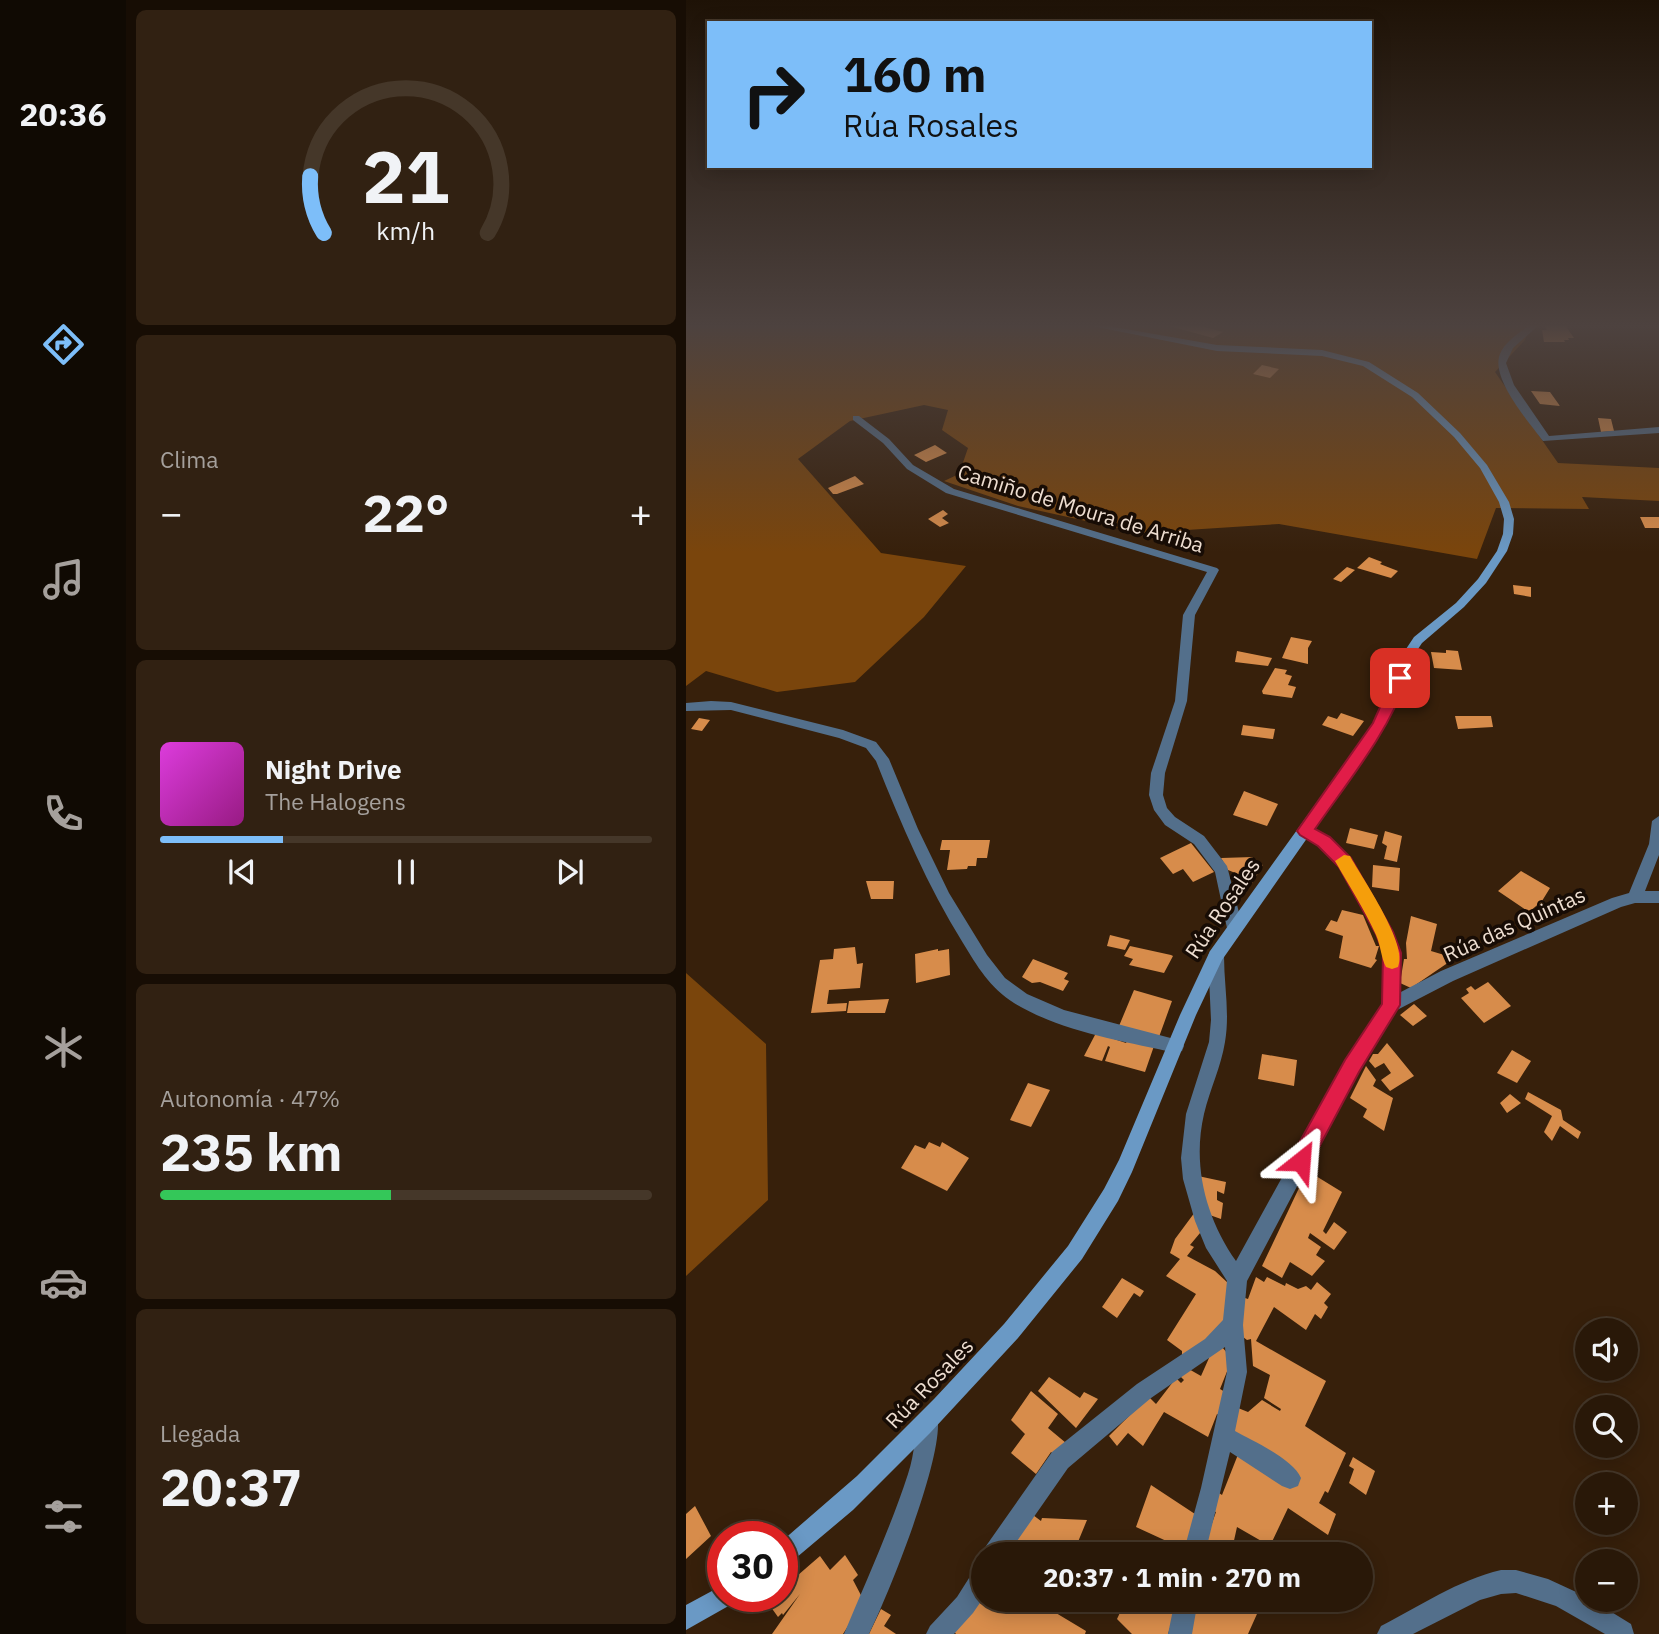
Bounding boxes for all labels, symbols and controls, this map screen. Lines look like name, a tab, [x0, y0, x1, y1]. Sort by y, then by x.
text: 160 m	[843, 42, 987, 105]
icon: right	[728, 49, 819, 140]
text: 20:36	[19, 93, 107, 135]
text: Rúa Rosales	[843, 104, 1019, 146]
text: 21	[362, 129, 450, 224]
text: km/h	[377, 214, 435, 247]
icon: directions	[39, 320, 88, 369]
text: Clima	[160, 444, 219, 474]
street label: Camiño de Moura de Arriba	[955, 457, 1207, 559]
text: 22°	[363, 479, 449, 546]
text: −	[160, 488, 183, 537]
text: +	[629, 488, 652, 537]
icon: music	[39, 555, 88, 604]
pin	[1370, 648, 1430, 708]
icon: arrive	[1381, 659, 1419, 697]
text: Night Drive	[265, 752, 402, 786]
text: The Halogens	[265, 786, 406, 816]
icon: phone	[39, 789, 88, 838]
street label: Rúa Rosales	[1178, 852, 1266, 964]
icon: previous	[223, 853, 261, 891]
icon: pause	[387, 853, 425, 891]
icon: next	[551, 853, 589, 891]
street label: Rúa das Quintas	[1438, 880, 1590, 968]
icon: climate	[39, 1023, 88, 1072]
text: Autonomía · 47%	[160, 1083, 340, 1113]
text: 235 km	[160, 1118, 342, 1185]
position arrow	[1264, 1124, 1338, 1198]
icon: car	[39, 1258, 88, 1307]
map controls	[1575, 1318, 1638, 1612]
button: sound	[1575, 1318, 1638, 1381]
street label: Rúa Rosales	[879, 1332, 979, 1434]
button: search	[1575, 1395, 1638, 1458]
text: Llegada	[160, 1418, 240, 1448]
text: 20:37	[160, 1453, 302, 1520]
button: +	[1575, 1472, 1638, 1535]
icon: filters	[39, 1492, 88, 1541]
speed limit sign: 30	[707, 1521, 798, 1612]
button: −	[1575, 1549, 1638, 1612]
text: 20:37 · 1 min · 270 m	[1043, 1560, 1301, 1594]

